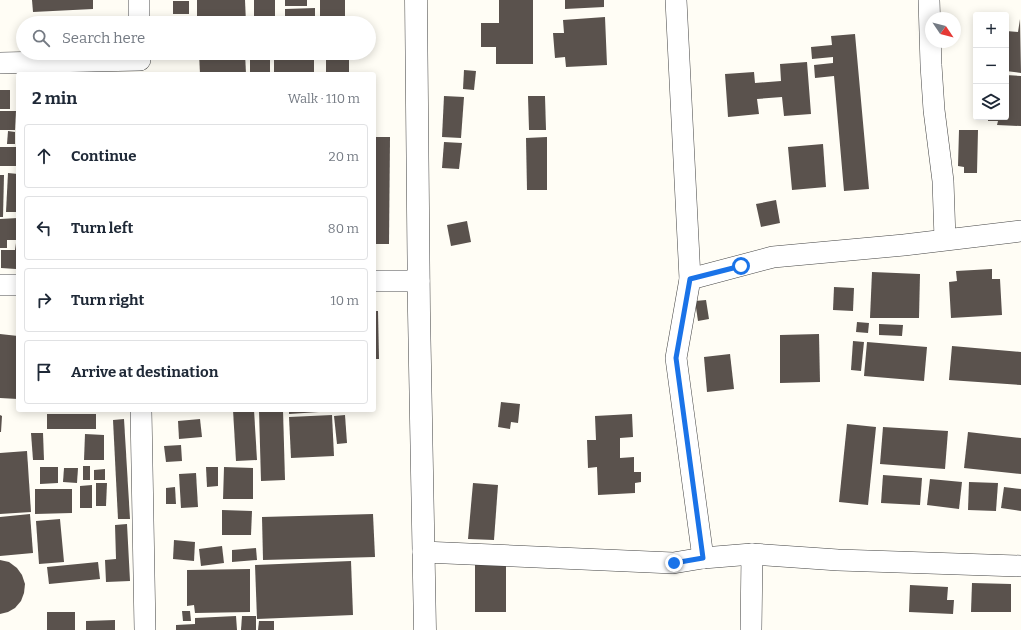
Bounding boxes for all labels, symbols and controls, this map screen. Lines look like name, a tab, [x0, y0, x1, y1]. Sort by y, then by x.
north arrow	[925, 12, 961, 48]
map controls	[973, 12, 1009, 120]
button: +	[973, 12, 1009, 48]
search box	[16, 16, 376, 60]
icon: search	[30, 27, 52, 49]
text: Search here	[62, 29, 145, 47]
button: −	[973, 48, 1009, 84]
button: layers	[973, 84, 1009, 120]
text: 2 min	[32, 88, 77, 109]
text: Walk · 110 m	[288, 91, 360, 106]
icon: ahead	[33, 145, 55, 167]
text: Continue	[71, 147, 137, 165]
text: 20 m	[329, 149, 359, 164]
icon: left	[33, 217, 55, 239]
text: Turn left	[71, 219, 133, 237]
text: 80 m	[328, 221, 359, 236]
route start	[732, 257, 750, 275]
icon: right	[33, 289, 55, 311]
text: Turn right	[71, 291, 144, 309]
text: 10 m	[330, 293, 359, 308]
icon: arrive	[33, 361, 55, 383]
text: Arrive at destination	[71, 363, 218, 381]
route end	[665, 554, 683, 572]

